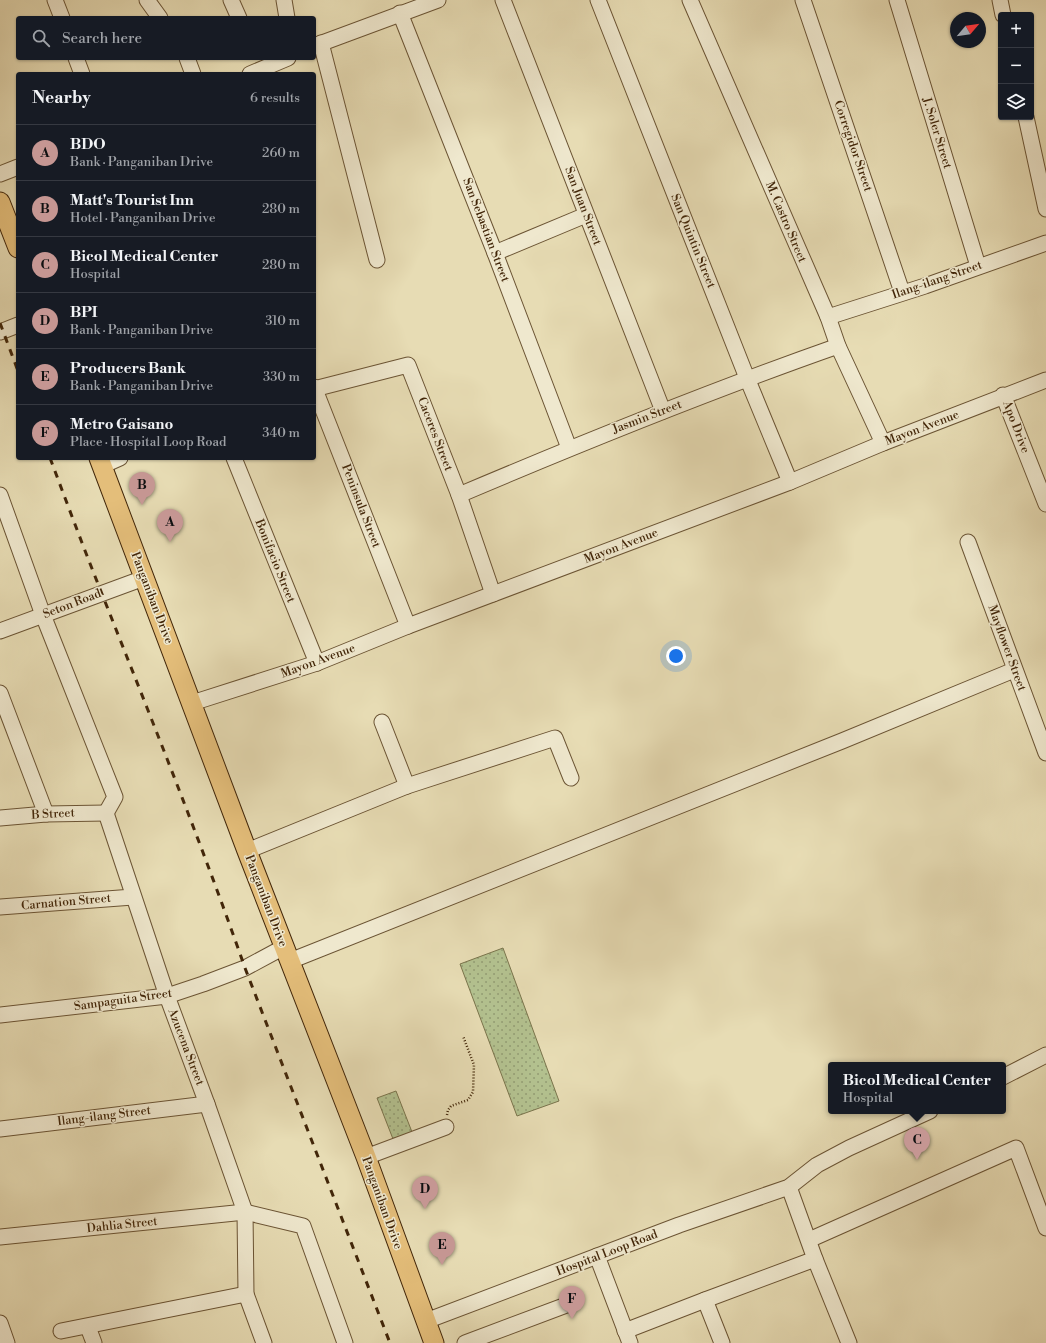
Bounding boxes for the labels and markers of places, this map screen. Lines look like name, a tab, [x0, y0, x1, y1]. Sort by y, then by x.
pin: B	[129, 472, 155, 505]
pin: A	[157, 509, 183, 542]
pin: C	[904, 1127, 930, 1160]
pin: D	[412, 1176, 438, 1209]
pin: E	[429, 1232, 455, 1265]
pin: F	[559, 1286, 585, 1319]

